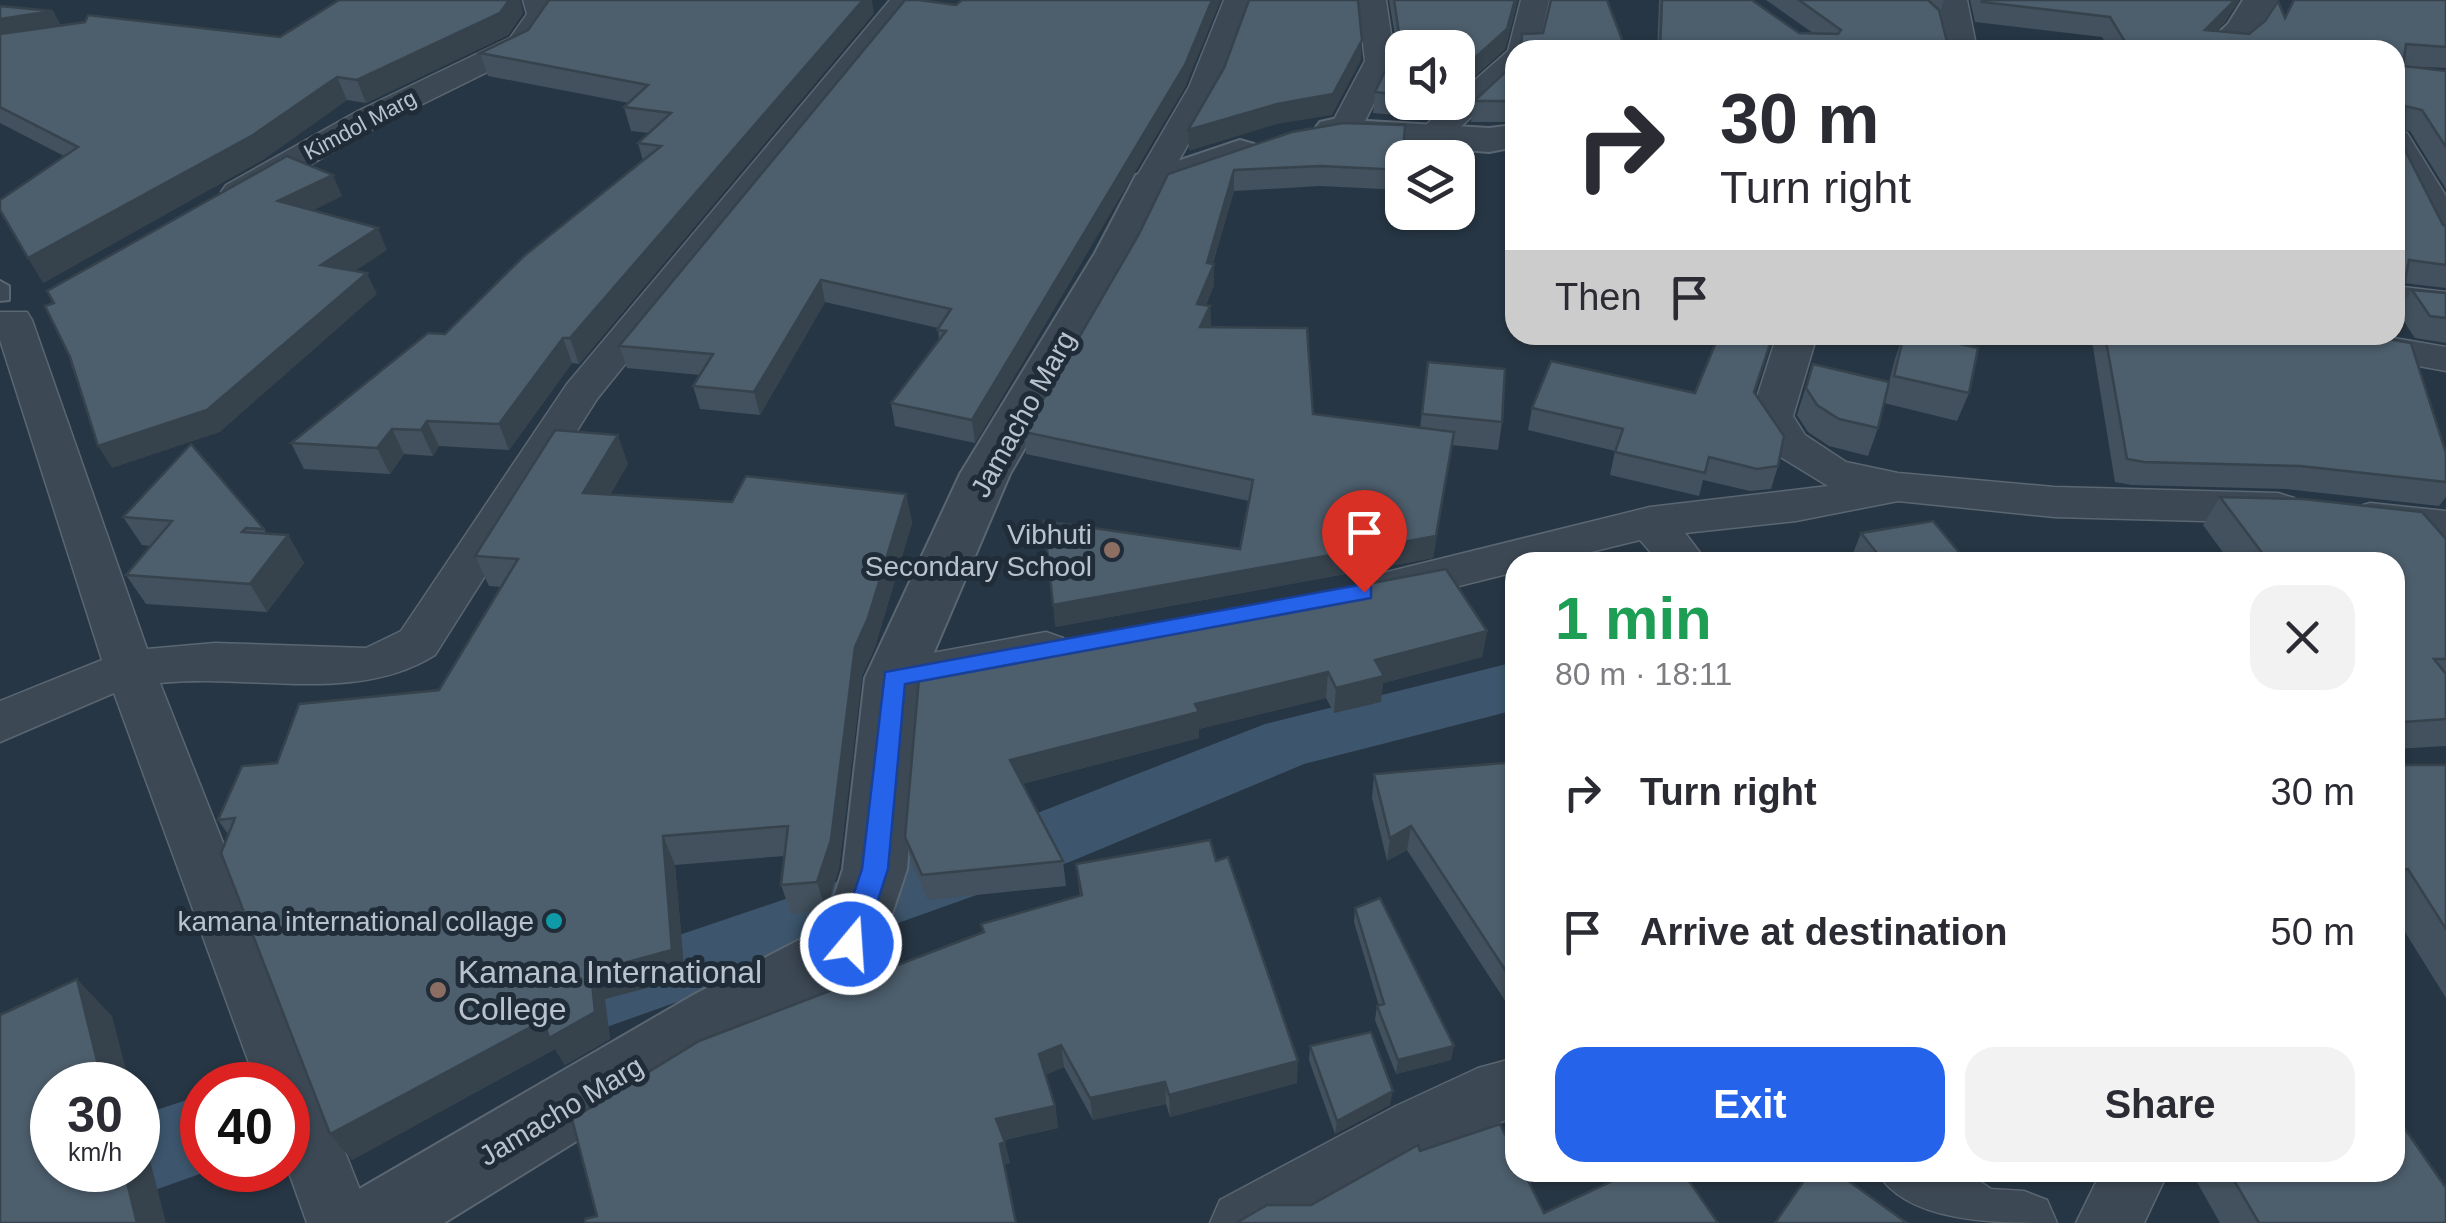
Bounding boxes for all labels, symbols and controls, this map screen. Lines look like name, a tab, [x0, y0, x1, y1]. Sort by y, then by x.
map controls	[1385, 30, 1475, 230]
button: sound	[1385, 30, 1475, 120]
icon: right	[1555, 80, 1685, 210]
text: 30 m	[1720, 80, 1880, 158]
street label: Kimdol Marg	[300, 85, 420, 165]
button: layers	[1385, 140, 1475, 230]
text: Turn right	[1720, 162, 1911, 213]
icon: arrive	[1662, 270, 1717, 325]
text: Then	[1555, 276, 1642, 318]
street label: Jamacho Marg	[965, 326, 1081, 502]
pin	[1322, 490, 1407, 593]
icon: arrive	[1337, 505, 1392, 560]
place label: Vibhuti Secondary School	[865, 519, 1092, 582]
marker: Vibhuti Secondary School	[1101, 539, 1123, 561]
text: 1 min	[1555, 585, 1712, 652]
button: close	[2250, 585, 2355, 690]
text: 80 m · 18:11	[1555, 656, 1732, 692]
icon: right	[1555, 765, 1610, 820]
text: Turn right	[1640, 771, 1817, 813]
text: 30 m	[2271, 771, 2355, 813]
position arrow	[799, 892, 903, 996]
icon: arrive	[1555, 905, 1610, 960]
place label: kamana international collage	[178, 906, 534, 937]
marker: kamana international collage	[543, 910, 565, 932]
text: Arrive at destination	[1640, 911, 2007, 953]
text: 50 m	[2271, 911, 2355, 953]
place label: Kamana International College	[458, 954, 762, 1027]
marker: Kamana International College	[427, 979, 449, 1001]
button: Exit	[1555, 1047, 1945, 1162]
button: Share	[1965, 1047, 2355, 1162]
street label: Jamacho Marg	[474, 1050, 648, 1172]
speed limit sign: 40	[180, 1062, 310, 1192]
text: 30	[67, 1087, 123, 1143]
text: km/h	[68, 1138, 122, 1166]

